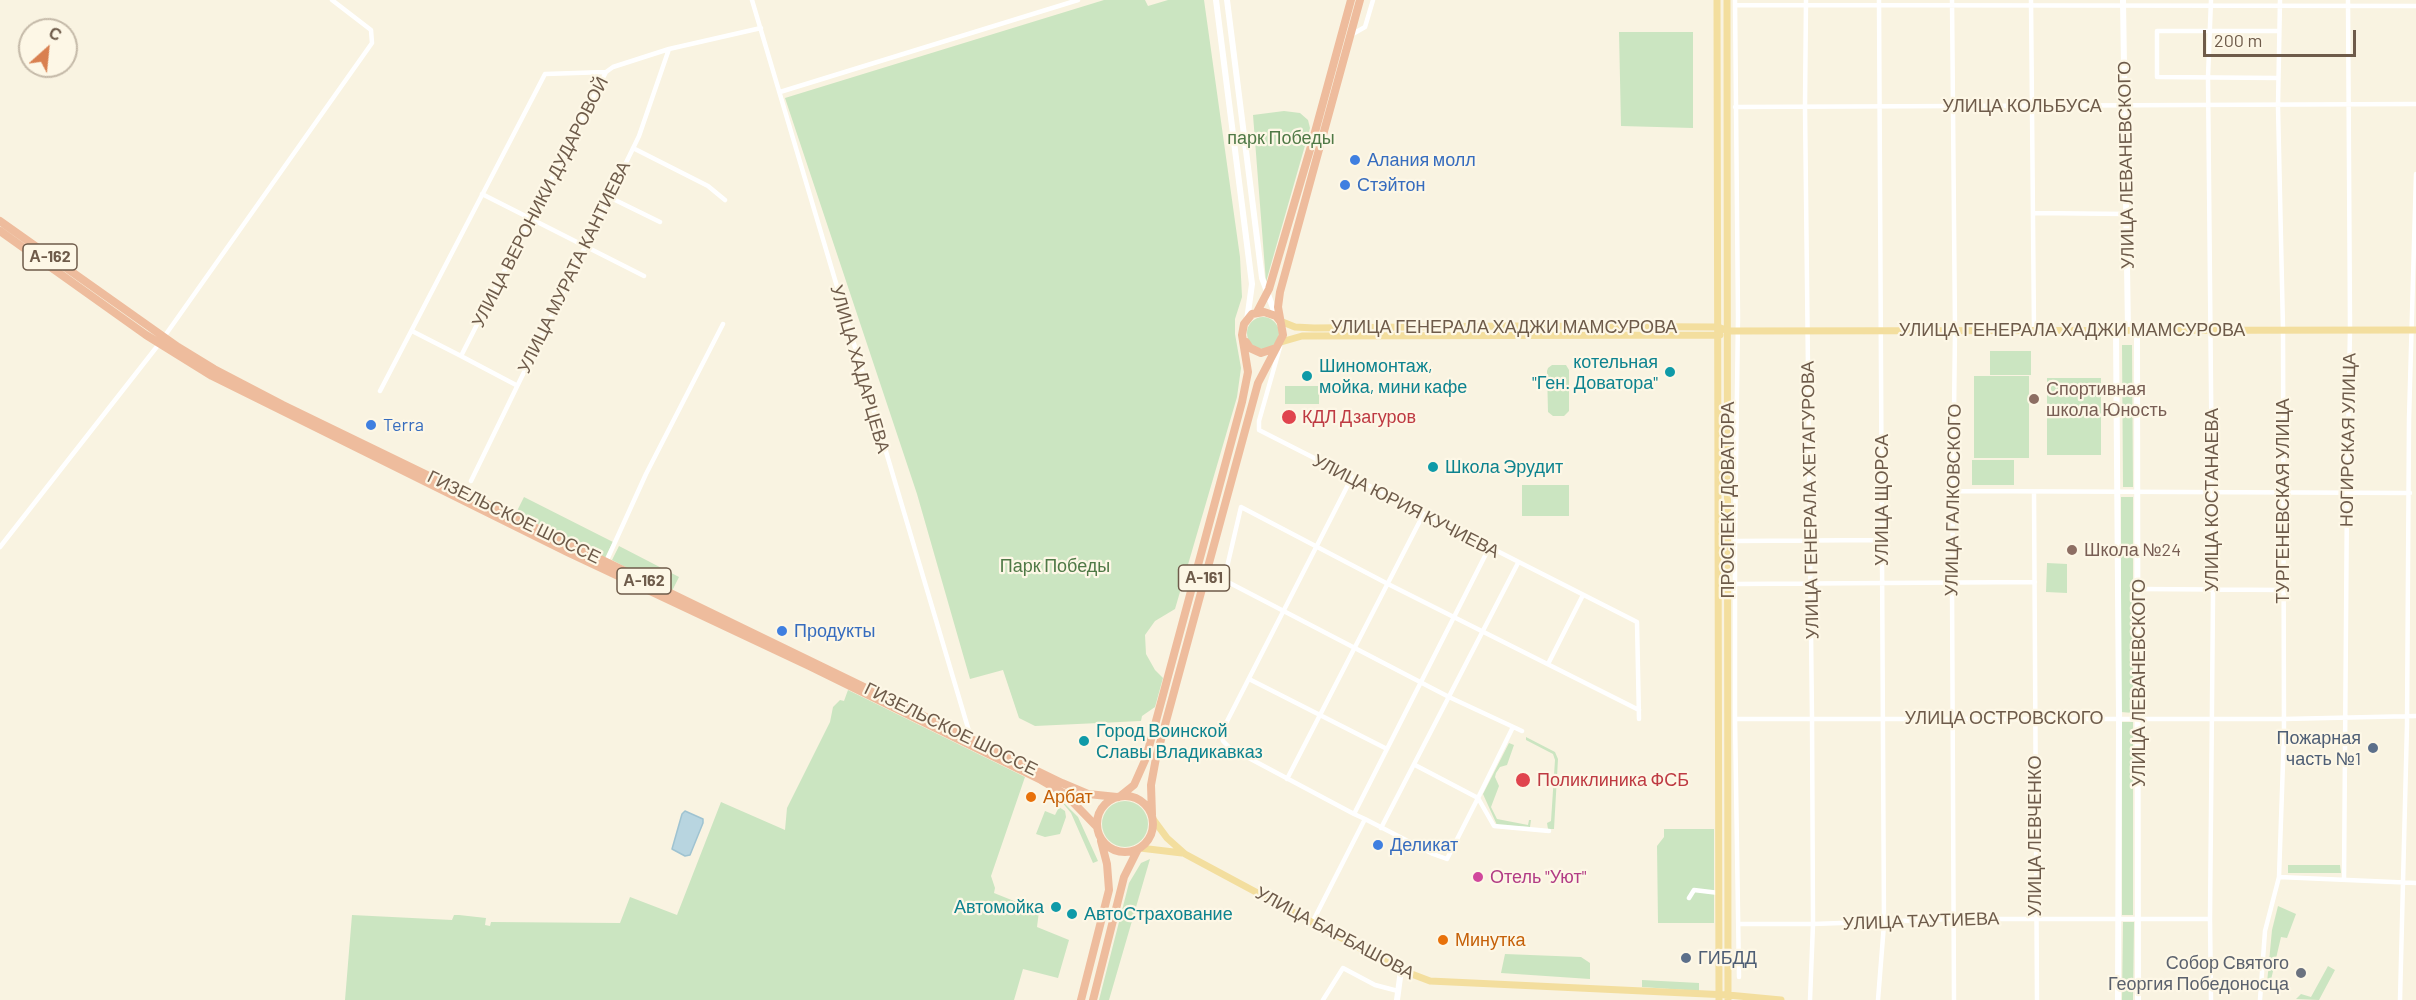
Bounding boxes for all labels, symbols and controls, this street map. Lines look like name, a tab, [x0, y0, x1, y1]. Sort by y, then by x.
north arrow	[18, 18, 78, 78]
scale bar	[2206, 18, 2359, 56]
text: С	[46, 22, 65, 44]
text: 200 m	[2214, 29, 2262, 51]
street label: УЛИЦА ЛЕВАНЕВСКОГО	[2113, 61, 2139, 269]
street label: УЛИЦА ВЕРОНИКИ ДУДАРОВОЙ	[467, 73, 613, 331]
street label: УЛИЦА КОЛЬБУСА	[1942, 95, 2102, 117]
park label: парк Победы	[1227, 127, 1335, 149]
place label: Алания молл	[1367, 149, 1476, 171]
marker: Алания молл	[1348, 153, 1362, 167]
street label: УЛИЦА МУРАТА КАНТИЕВА	[513, 157, 635, 377]
place label: Стэйтон	[1357, 174, 1425, 196]
marker: Стэйтон	[1338, 178, 1352, 192]
road number: А-162	[23, 244, 77, 270]
street label: УЛИЦА ХАДАРЦЕВА	[826, 282, 894, 456]
street label: УЛИЦА ГЕНЕРАЛА ХАДЖИ МАМСУРОВА	[1331, 316, 1677, 338]
street label: УЛИЦА ГЕНЕРАЛА ХАДЖИ МАМСУРОВА	[1899, 319, 2245, 341]
place label: котельная "Ген. Доватора"	[1532, 351, 1658, 394]
street label: НОГИРСКАЯ УЛИЦА	[2336, 353, 2360, 527]
place label: Шиномонтаж, мойка, мини кафе	[1319, 355, 1467, 398]
street label: УЛИЦА ГЕНЕРАЛА ХЕТАГУРОВА	[1797, 361, 1823, 639]
marker: котельная "Ген. Доватора"	[1663, 365, 1677, 379]
marker: Шиномонтаж, мойка, мини кафе	[1300, 369, 1314, 383]
place label: Спортивная школа Юность	[2046, 378, 2167, 420]
marker: Спортивная школа Юность	[2027, 392, 2041, 406]
street label: ТУРГЕНЕВСКАЯ УЛИЦА	[2272, 398, 2294, 604]
street label: ПРОСПЕКТ ДОВАТОРА	[1717, 402, 1739, 598]
street label: УЛИЦА ГАЛКОВСКОГО	[1941, 403, 1965, 597]
place label: КДЛ Дзагуров	[1302, 406, 1416, 428]
marker: КДЛ Дзагуров	[1280, 408, 1298, 426]
street label: УЛИЦА КОСТАНАЕВА	[2201, 408, 2223, 592]
place label: Terra	[383, 414, 424, 436]
marker: Terra	[364, 418, 378, 432]
street label: УЛИЦА ЩОРСА	[1871, 434, 1893, 566]
street label: УЛИЦА ЮРИЯ КУЧИЕВА	[1309, 449, 1503, 563]
place label: Школа Эрудит	[1445, 456, 1563, 478]
marker: Школа Эрудит	[1426, 460, 1440, 474]
street label: ГИЗЕЛЬСКОЕ ШОССЕ	[424, 466, 604, 568]
place label: Школа №24	[2084, 539, 2181, 561]
marker: Школа №24	[2065, 543, 2079, 557]
park label: Парк Победы	[1000, 555, 1110, 577]
road number: А-161	[1178, 565, 1230, 591]
road number: А-162	[617, 568, 671, 594]
street label: УЛИЦА ЛЕВАНЕВСКОГО	[2128, 579, 2150, 787]
place label: Продукты	[794, 620, 875, 642]
marker: Продукты	[775, 624, 789, 638]
street label: ГИЗЕЛЬСКОЕ ШОССЕ	[861, 678, 1041, 780]
street label: УЛИЦА ОСТРОВСКОГО	[1905, 707, 2103, 729]
place label: Город Воинской Славы Владикавказ	[1096, 720, 1263, 762]
place label: Пожарная часть №1	[2276, 727, 2361, 770]
marker: Город Воинской Славы Владикавказ	[1077, 734, 1091, 748]
marker: Пожарная часть №1	[2366, 741, 2380, 755]
street label: УЛИЦА ЛЕВЧЕНКО	[2024, 756, 2046, 916]
place label: Поликлиника ФСБ	[1537, 769, 1689, 791]
marker: Поликлиника ФСБ	[1514, 771, 1532, 789]
place label: Арбат	[1043, 786, 1093, 808]
marker: Арбат	[1024, 790, 1038, 804]
place label: Деликат	[1390, 834, 1458, 856]
marker: Деликат	[1371, 838, 1385, 852]
place label: Отель "Уют"	[1490, 866, 1586, 888]
marker: Отель "Уют"	[1471, 870, 1485, 884]
street label: УЛИЦА БАРБАШОВА	[1252, 882, 1418, 984]
place label: Автомойка	[954, 896, 1044, 918]
marker: Автомойка	[1049, 900, 1063, 914]
place label: АвтоСтрахование	[1084, 903, 1233, 925]
marker: АвтоСтрахование	[1065, 907, 1079, 921]
street label: УЛИЦА ТАУТИЕВА	[1842, 907, 2000, 935]
place label: Минутка	[1455, 929, 1526, 951]
marker: Минутка	[1436, 933, 1450, 947]
place label: ГИБДД	[1698, 947, 1757, 969]
marker: ГИБДД	[1679, 951, 1693, 965]
place label: Собор Святого Георгия Победоносца	[2108, 952, 2289, 994]
marker: Собор Святого Георгия Победоносца	[2294, 966, 2308, 980]

